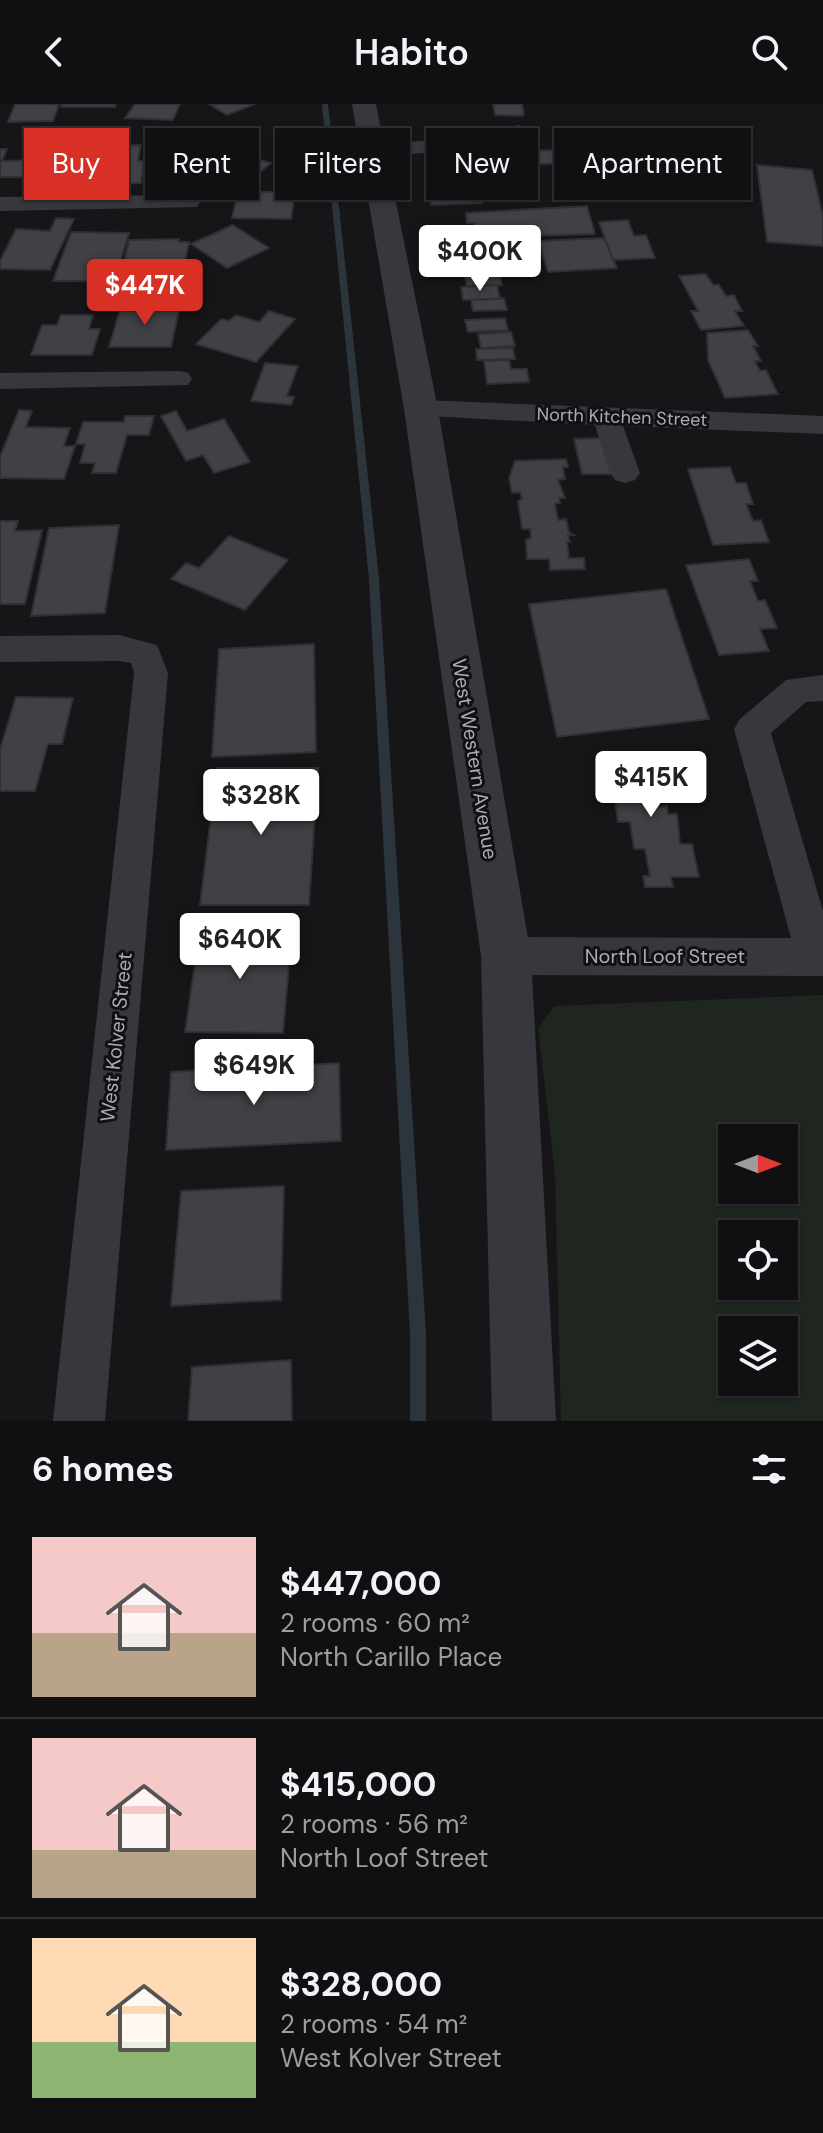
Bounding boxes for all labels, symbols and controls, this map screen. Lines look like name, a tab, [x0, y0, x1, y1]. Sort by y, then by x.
text: Habito	[354, 29, 469, 76]
icon: back	[32, 30, 76, 74]
icon: search	[747, 30, 791, 74]
chip: Buy	[24, 128, 129, 200]
chip: Rent	[145, 128, 259, 200]
chip: Filters	[275, 128, 410, 200]
chip: New	[426, 128, 538, 200]
chip: Apartment	[554, 128, 751, 200]
pin: $400K	[424, 225, 536, 293]
text: $400K	[437, 234, 523, 268]
pin: $447K	[89, 259, 201, 327]
text: $447K	[105, 268, 185, 302]
street label: North Kitchen Street	[536, 402, 708, 432]
street label: West Western Avenue	[446, 657, 504, 861]
pin: $415K	[595, 751, 707, 819]
text: $415K	[613, 760, 689, 794]
pin: $328K	[205, 769, 317, 837]
text: $328K	[221, 778, 301, 812]
pin: $640K	[184, 913, 296, 981]
text: $640K	[198, 922, 282, 956]
street label: North Loof Street	[585, 943, 745, 969]
street label: West Kolver Street	[94, 951, 138, 1123]
pin: $649K	[198, 1039, 310, 1107]
text: $649K	[213, 1048, 295, 1082]
north arrow	[718, 1124, 798, 1204]
map controls	[718, 1124, 798, 1396]
button: locate	[718, 1220, 798, 1300]
button: layers	[718, 1316, 798, 1396]
text: 6 homes	[32, 1447, 174, 1492]
icon: filters	[747, 1447, 791, 1491]
text: $447,000	[280, 1561, 441, 1606]
icon: home	[96, 1569, 192, 1665]
text: 2 rooms · 60 m²	[280, 1606, 470, 1640]
text: North Carillo Place	[280, 1640, 502, 1674]
text: $415,000	[280, 1762, 436, 1807]
icon: home	[96, 1770, 192, 1866]
text: 2 rooms · 56 m²	[280, 1807, 468, 1841]
text: North Loof Street	[280, 1841, 489, 1875]
text: $328,000	[280, 1962, 442, 2007]
icon: home	[96, 1970, 192, 2066]
text: 2 rooms · 54 m²	[280, 2007, 467, 2041]
text: West Kolver Street	[280, 2041, 502, 2075]

